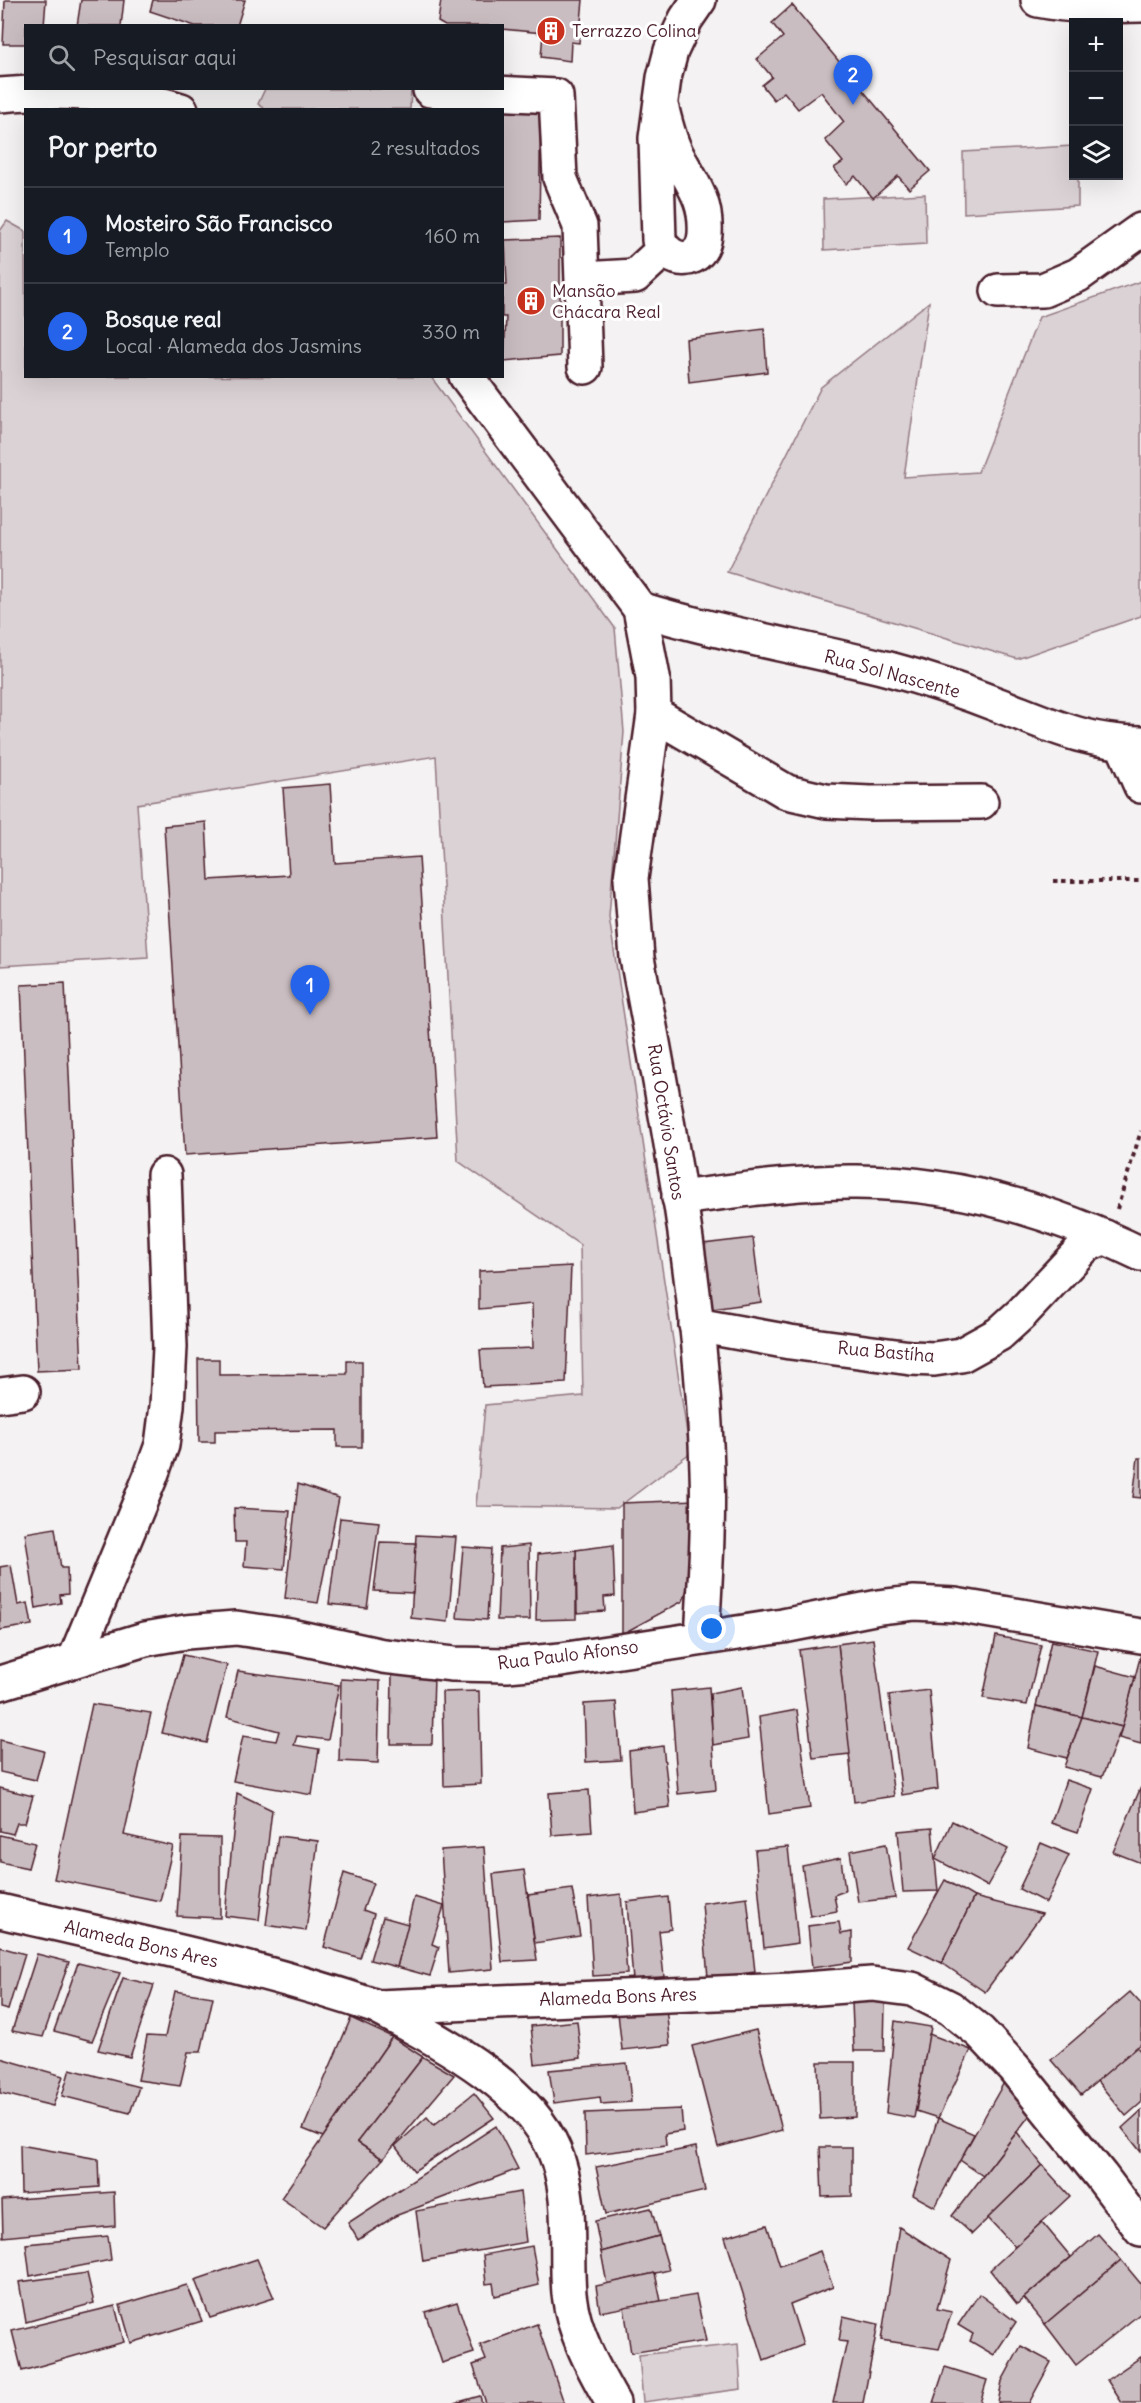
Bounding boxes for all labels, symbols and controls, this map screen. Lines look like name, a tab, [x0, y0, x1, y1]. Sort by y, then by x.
building icon: Terrazzo Colina	[535, 15, 567, 47]
map controls	[1069, 18, 1123, 180]
button: +	[1069, 18, 1123, 72]
place label: Terrazzo Colina	[572, 19, 697, 42]
search box	[24, 24, 504, 90]
icon: search	[45, 41, 78, 74]
text: Pesquisar aqui	[93, 43, 236, 71]
pin: 2	[834, 56, 872, 105]
button: −	[1069, 72, 1123, 126]
button: layers	[1069, 126, 1123, 180]
text: Por perto	[48, 131, 157, 164]
text: 2 resultados	[371, 135, 480, 160]
text: Mosteiro São Francisco	[105, 209, 333, 237]
text: 1	[64, 223, 71, 248]
text: 160 m	[425, 223, 480, 248]
text: Templo	[105, 237, 170, 262]
place label: Mansão Chácara Real	[552, 279, 661, 323]
building icon: Mansão Chácara Real	[515, 285, 547, 317]
text: Bosque real	[105, 305, 221, 333]
text: 2	[62, 319, 73, 344]
text: 330 m	[422, 319, 480, 344]
text: Local · Alameda dos Jasmins	[105, 333, 362, 358]
street label: Rua Sol Nascente	[822, 644, 963, 703]
pin: 1	[290, 966, 330, 1015]
street label: Rua Octávio Santos	[643, 1042, 690, 1202]
street label: Rua Bastíha	[837, 1336, 936, 1367]
your location	[697, 1614, 726, 1643]
street label: Rua Paulo Afonso	[496, 1634, 640, 1675]
street label: Alameda Bons Ares	[62, 1915, 220, 1972]
street label: Alameda Bons Ares	[539, 1982, 697, 2011]

